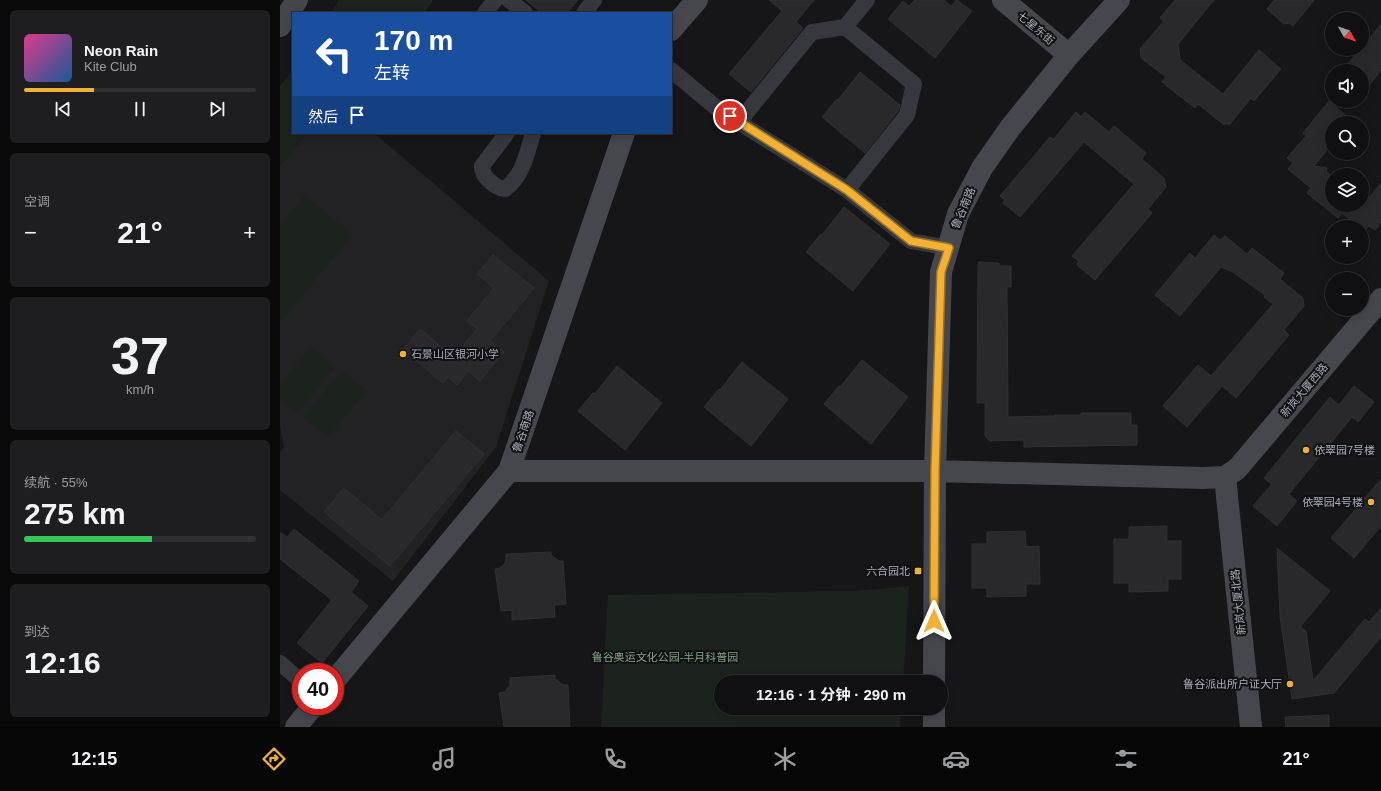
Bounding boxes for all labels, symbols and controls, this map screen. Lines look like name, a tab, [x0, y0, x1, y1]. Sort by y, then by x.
street label: 七星东街	[1015, 9, 1057, 47]
north arrow	[1325, 12, 1369, 56]
map controls	[1325, 12, 1369, 316]
text: 170 m	[374, 25, 453, 56]
icon: left	[308, 28, 360, 80]
text: Neon Rain	[84, 42, 158, 59]
text: Kite Club	[84, 59, 137, 74]
text: 左转	[374, 63, 410, 83]
button: sound	[1325, 64, 1369, 108]
icon: previous	[52, 98, 74, 120]
icon: pause	[129, 98, 151, 120]
icon: next	[206, 98, 228, 120]
pin	[713, 99, 747, 133]
icon: arrive	[346, 104, 368, 126]
icon: arrive	[719, 105, 741, 127]
text: 然后	[308, 108, 338, 125]
button: search	[1325, 116, 1369, 160]
button: layers	[1325, 168, 1369, 212]
street label: 鲁谷南路	[949, 185, 977, 231]
text: 空调	[24, 194, 50, 209]
text: 21°	[117, 216, 163, 249]
text: −	[24, 220, 37, 245]
text: +	[243, 220, 256, 245]
button: +	[1325, 220, 1369, 264]
button: −	[1325, 272, 1369, 316]
text: 37	[111, 327, 169, 385]
place label: 石景山区银河小学	[411, 348, 499, 360]
marker: 石景山区银河小学	[398, 349, 408, 359]
street label: 新岚大厦西路	[1278, 361, 1330, 419]
text: km/h	[126, 382, 154, 397]
street label: 鲁谷南路	[510, 408, 536, 454]
place label: 依翠园7号楼	[1314, 444, 1375, 456]
marker: 依翠园7号楼	[1301, 445, 1311, 455]
text: 续航 · 55%	[24, 475, 88, 490]
place label: 依翠园4号楼	[1302, 496, 1363, 508]
text: 275 km	[24, 497, 126, 530]
marker: 依翠园4号楼	[1366, 497, 1376, 507]
place label: 六合园北	[866, 565, 910, 577]
marker: 六合园北	[913, 566, 923, 576]
street label: 新岚大厦北路	[1229, 569, 1247, 635]
position arrow	[913, 600, 955, 642]
text: 到达	[24, 624, 50, 639]
text: 12:16	[24, 646, 101, 679]
park label: 鲁谷奥运文化公园-半月科普园	[592, 651, 738, 663]
speed limit sign: 40	[292, 663, 344, 715]
place label: 鲁谷派出所户证大厅	[1183, 678, 1282, 690]
marker: 鲁谷派出所户证大厅	[1285, 679, 1295, 689]
text: 12:16 · 1 分钟 · 290 m	[756, 686, 906, 703]
icon: directions	[260, 745, 288, 773]
icon: music	[430, 745, 458, 773]
icon: phone	[601, 745, 629, 773]
icon: climate	[771, 745, 799, 773]
icon: car	[942, 745, 970, 773]
icon: filters	[1112, 745, 1140, 773]
text: 12:15	[71, 749, 117, 769]
text: 21°	[1282, 749, 1310, 769]

